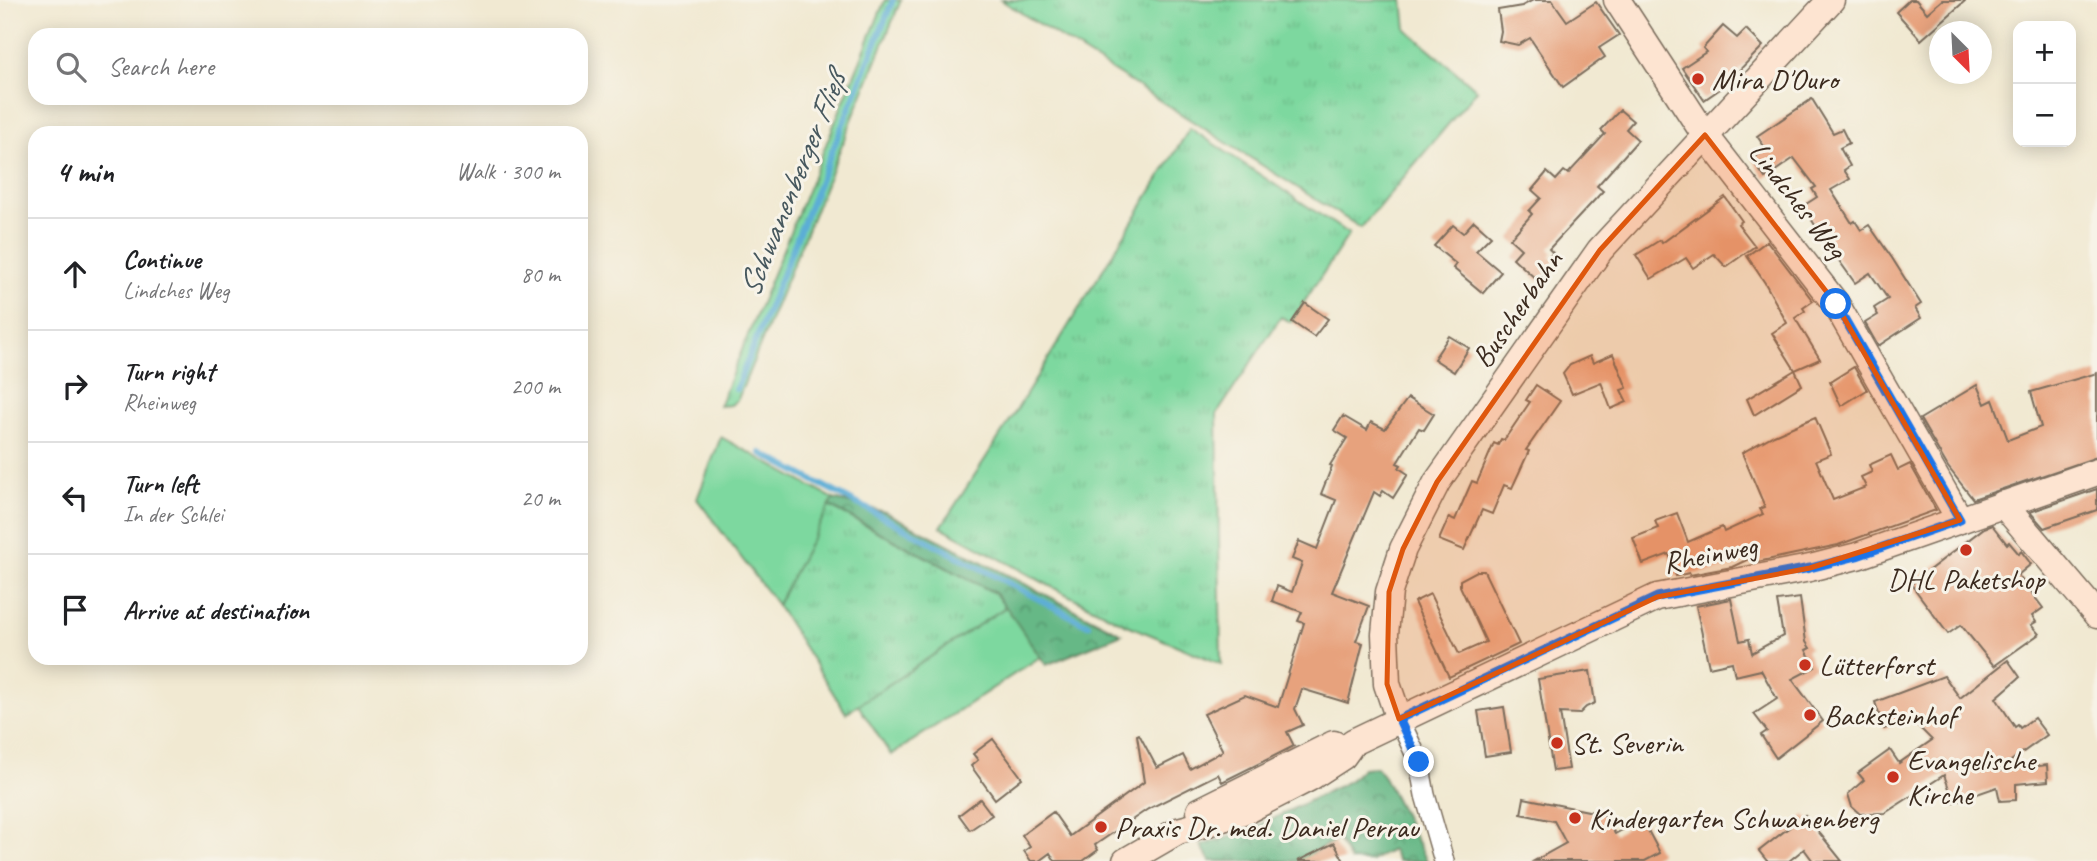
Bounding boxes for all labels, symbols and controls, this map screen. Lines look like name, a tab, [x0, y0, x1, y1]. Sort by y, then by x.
north arrow	[1929, 21, 1992, 84]
map controls	[2013, 21, 2076, 147]
button: +	[2013, 21, 2076, 84]
search box	[28, 28, 588, 105]
icon: search	[52, 48, 90, 86]
text: Search here	[108, 50, 214, 83]
water label: Schwanenberger Fließ	[729, 59, 859, 303]
place label: Mira D'Ouro	[1712, 60, 1841, 98]
marker: Mira D'Ouro	[1690, 71, 1706, 87]
button: −	[2013, 84, 2076, 147]
street label: Lindches Weg	[1740, 134, 1857, 268]
text: 4 min	[56, 153, 113, 191]
text: Walk · 300 m	[456, 157, 560, 186]
street label: Buscherbahn	[1463, 242, 1572, 375]
text: Continue	[123, 243, 201, 276]
icon: ahead	[56, 255, 94, 293]
text: 80 m	[521, 260, 560, 289]
text: Lindches Weg	[123, 276, 229, 305]
route start	[1820, 288, 1851, 319]
text: Turn right	[123, 355, 214, 388]
icon: right	[56, 367, 94, 405]
text: 200 m	[511, 372, 560, 401]
text: Rheinweg	[123, 388, 196, 417]
text: Turn left	[123, 467, 198, 500]
icon: left	[56, 479, 94, 517]
text: 20 m	[521, 484, 560, 513]
text: In der Schlei	[123, 500, 223, 529]
street label: Rheinweg	[1660, 526, 1761, 582]
marker: DHL Paketshop	[1958, 542, 1974, 558]
place label: DHL Paketshop	[1888, 560, 2046, 598]
icon: arrive	[56, 591, 94, 629]
text: Arrive at destination	[123, 594, 309, 627]
place label: Lütterforst	[1819, 646, 1937, 684]
marker: Lütterforst	[1797, 657, 1813, 673]
place label: Backsteinhof	[1824, 696, 1963, 734]
marker: Backsteinhof	[1802, 707, 1818, 723]
place label: St. Severin	[1571, 724, 1684, 762]
marker: St. Severin	[1549, 735, 1565, 751]
place label: Evangelische Kirche	[1907, 741, 2037, 813]
route end	[1403, 746, 1434, 777]
marker: Evangelische Kirche	[1885, 769, 1901, 785]
place label: Kindergarten Schwanenberg	[1589, 799, 1881, 837]
place label: Praxis Dr. med. Daniel Perrau	[1115, 808, 1421, 846]
marker: Kindergarten Schwanenberg	[1567, 810, 1583, 826]
marker: Praxis Dr. med. Daniel Perrau	[1093, 819, 1109, 835]

